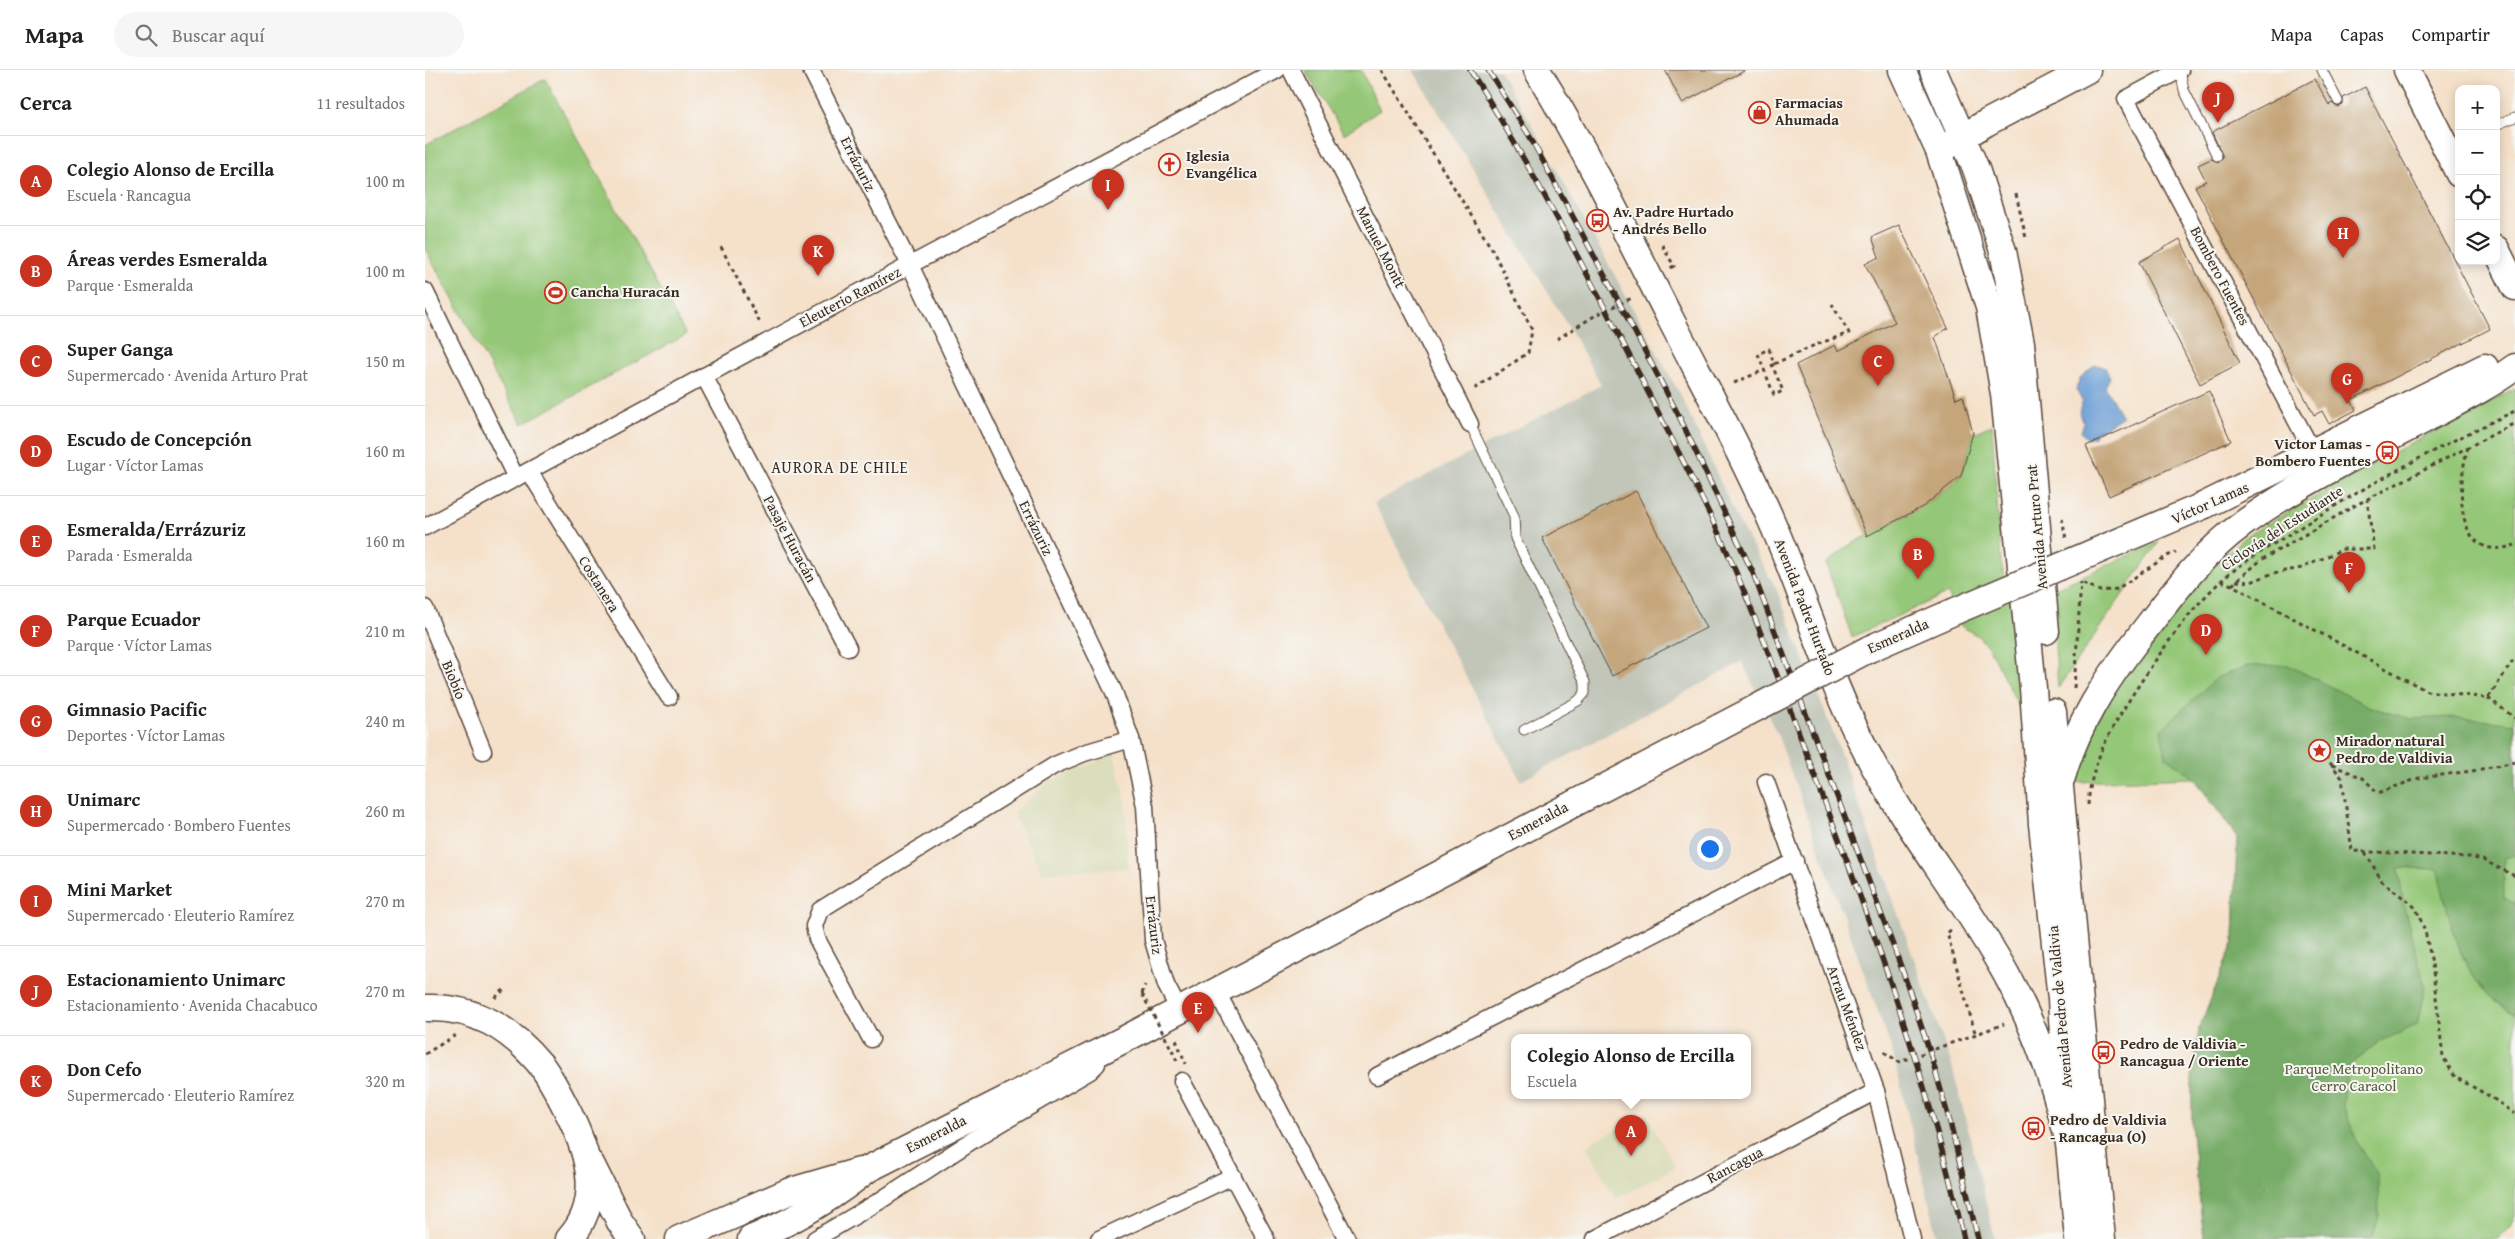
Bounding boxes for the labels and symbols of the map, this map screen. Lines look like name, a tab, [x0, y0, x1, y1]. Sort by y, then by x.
pin: J	[2202, 82, 2234, 123]
place label: Farmacias Ahumada	[1775, 92, 1843, 130]
shop icon: Farmacias Ahumada	[1747, 100, 1771, 124]
street label: Errázuriz	[836, 133, 881, 195]
place label: Iglesia Evangélica	[1186, 145, 1257, 183]
church icon: Iglesia Evangélica	[1158, 153, 1182, 177]
pin: I	[1092, 169, 1124, 210]
place label: Av. Padre Hurtado - Andrés Bello	[1613, 201, 1734, 239]
street label: Manuel Montt	[1352, 202, 1411, 292]
bus stop icon: Av. Padre Hurtado - Andrés Bello	[1585, 209, 1609, 233]
pin: H	[2327, 217, 2359, 258]
street label: Bombero Fuentes	[2186, 223, 2255, 329]
pin: K	[802, 235, 834, 276]
street label: Eleuterio Ramírez	[795, 261, 905, 332]
sports icon: Cancha Huracán	[543, 280, 567, 304]
place label: Cancha Huracán	[571, 281, 680, 302]
pin: C	[1862, 345, 1894, 386]
pin: G	[2331, 363, 2363, 404]
place label: Victor Lamas - Bombero Fuentes	[2255, 433, 2372, 471]
bus stop icon: Victor Lamas - Bombero Fuentes	[2375, 441, 2399, 465]
district label: AURORA DE CHILE	[771, 455, 909, 479]
street label: Avenida Arturo Prat	[2021, 463, 2052, 591]
street label: Víctor Lamas	[2168, 476, 2252, 529]
street label: Ciclovía del Estudiante	[2216, 480, 2347, 575]
street label: Pasaje Huracán	[759, 491, 822, 587]
street label: Errázuriz	[1014, 497, 1059, 559]
street label: Avenida Padre Hurtado	[1770, 535, 1841, 679]
pin: B	[1902, 538, 1934, 579]
street label: Costanera	[574, 552, 625, 616]
pin: F	[2333, 552, 2365, 593]
street label: Esmeralda	[1864, 613, 1932, 658]
pin: D	[2190, 614, 2222, 655]
street label: Biobío	[437, 657, 472, 703]
place label: Mirador natural Pedro de Valdivia	[2336, 730, 2453, 768]
place icon: Mirador natural Pedro de Valdivia	[2308, 738, 2332, 762]
street label: Esmeralda	[1504, 796, 1572, 845]
your location	[1697, 836, 1723, 862]
street label: Errázuriz	[1140, 895, 1169, 956]
street label: Avenida Pedro de Valdivia	[2042, 925, 2077, 1089]
street label: Arrau Méndez	[1822, 962, 1873, 1054]
pin: E	[1182, 992, 1214, 1033]
place label: Pedro de Valdivia - Rancagua / Oriente	[2120, 1033, 2249, 1071]
bus stop icon: Pedro de Valdivia - Rancagua / Oriente	[2092, 1041, 2116, 1065]
park label: Parque Metropolitano Cerro Caracol	[2285, 1058, 2424, 1096]
street label: Esmeralda	[902, 1109, 970, 1158]
place label: Pedro de Valdivia - Rancagua (O)	[2050, 1109, 2167, 1147]
pin: A	[1615, 1115, 1647, 1156]
bus stop icon: Pedro de Valdivia - Rancagua (O)	[2022, 1117, 2046, 1141]
street label: Rancagua	[1703, 1141, 1766, 1188]

